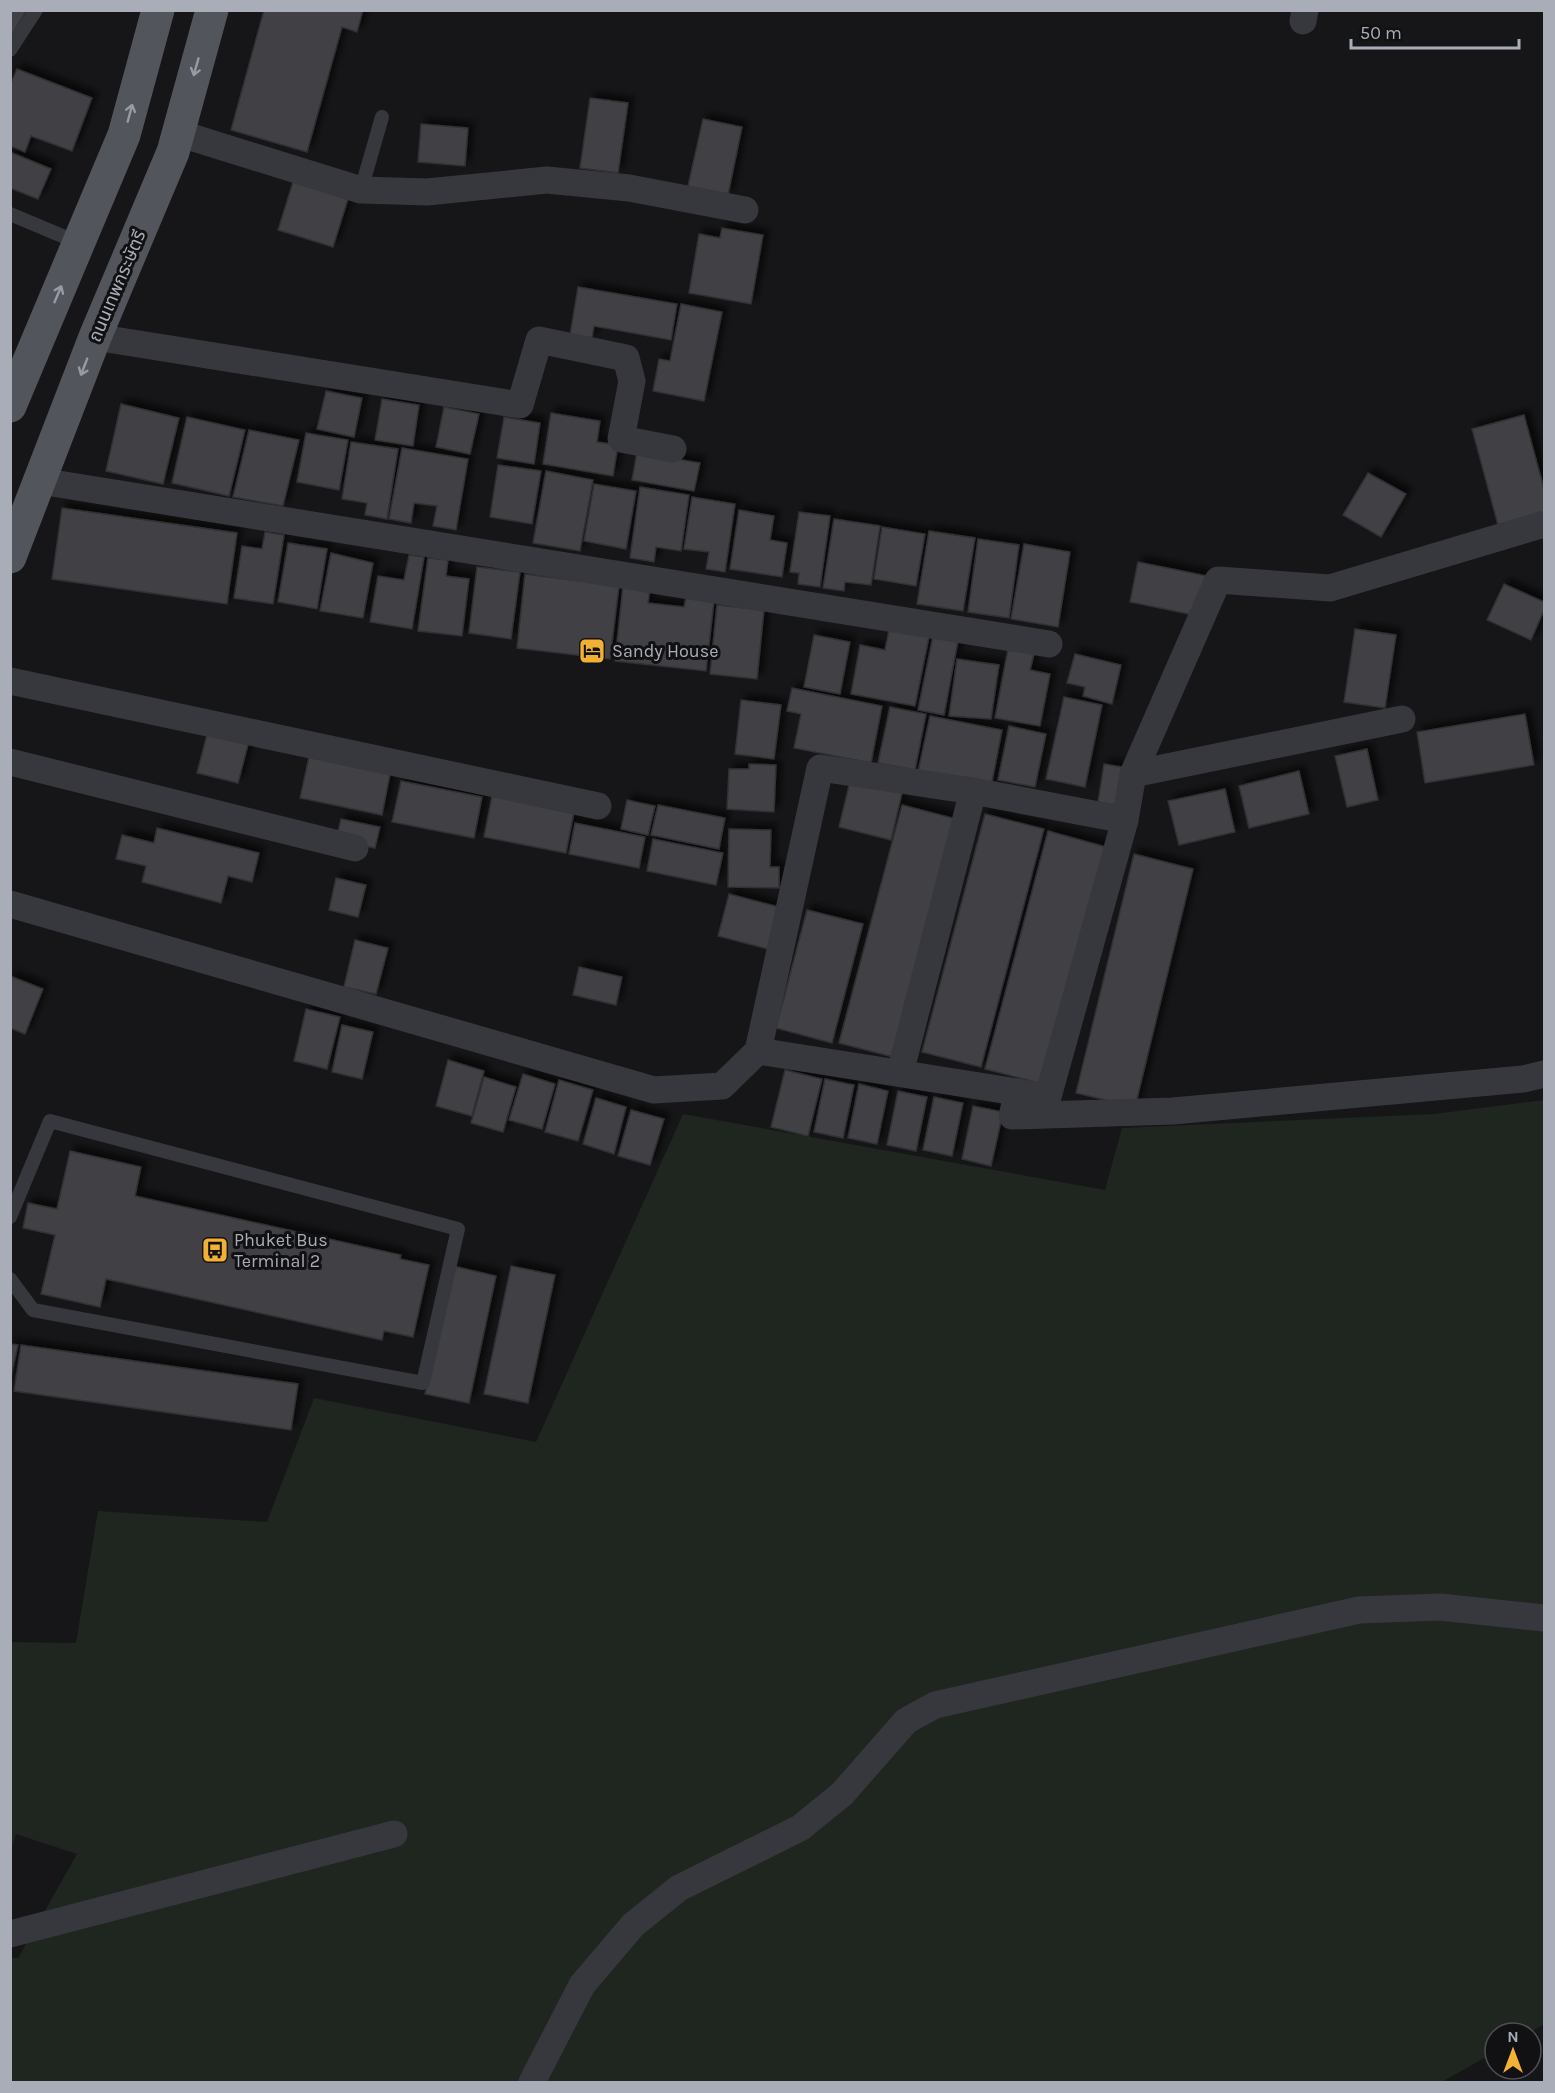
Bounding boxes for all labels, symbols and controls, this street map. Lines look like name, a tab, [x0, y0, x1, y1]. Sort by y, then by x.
scale bar	[1351, 12, 1519, 50]
text: 50 m	[1360, 22, 1402, 44]
one-way arrow	[190, 57, 202, 76]
one-way arrow	[125, 104, 136, 123]
street label: ถนนเทพกระษัตรี	[84, 227, 150, 345]
one-way arrow	[53, 285, 64, 304]
one-way arrow	[77, 357, 88, 376]
hotel icon: Sandy House	[577, 636, 607, 666]
place label: Sandy House	[612, 640, 718, 662]
place label: Phuket Bus Terminal 2	[234, 1229, 328, 1272]
bus stop icon: Phuket Bus Terminal 2	[200, 1235, 230, 1265]
north arrow	[1483, 2021, 1543, 2081]
text: N	[1507, 2027, 1519, 2046]

